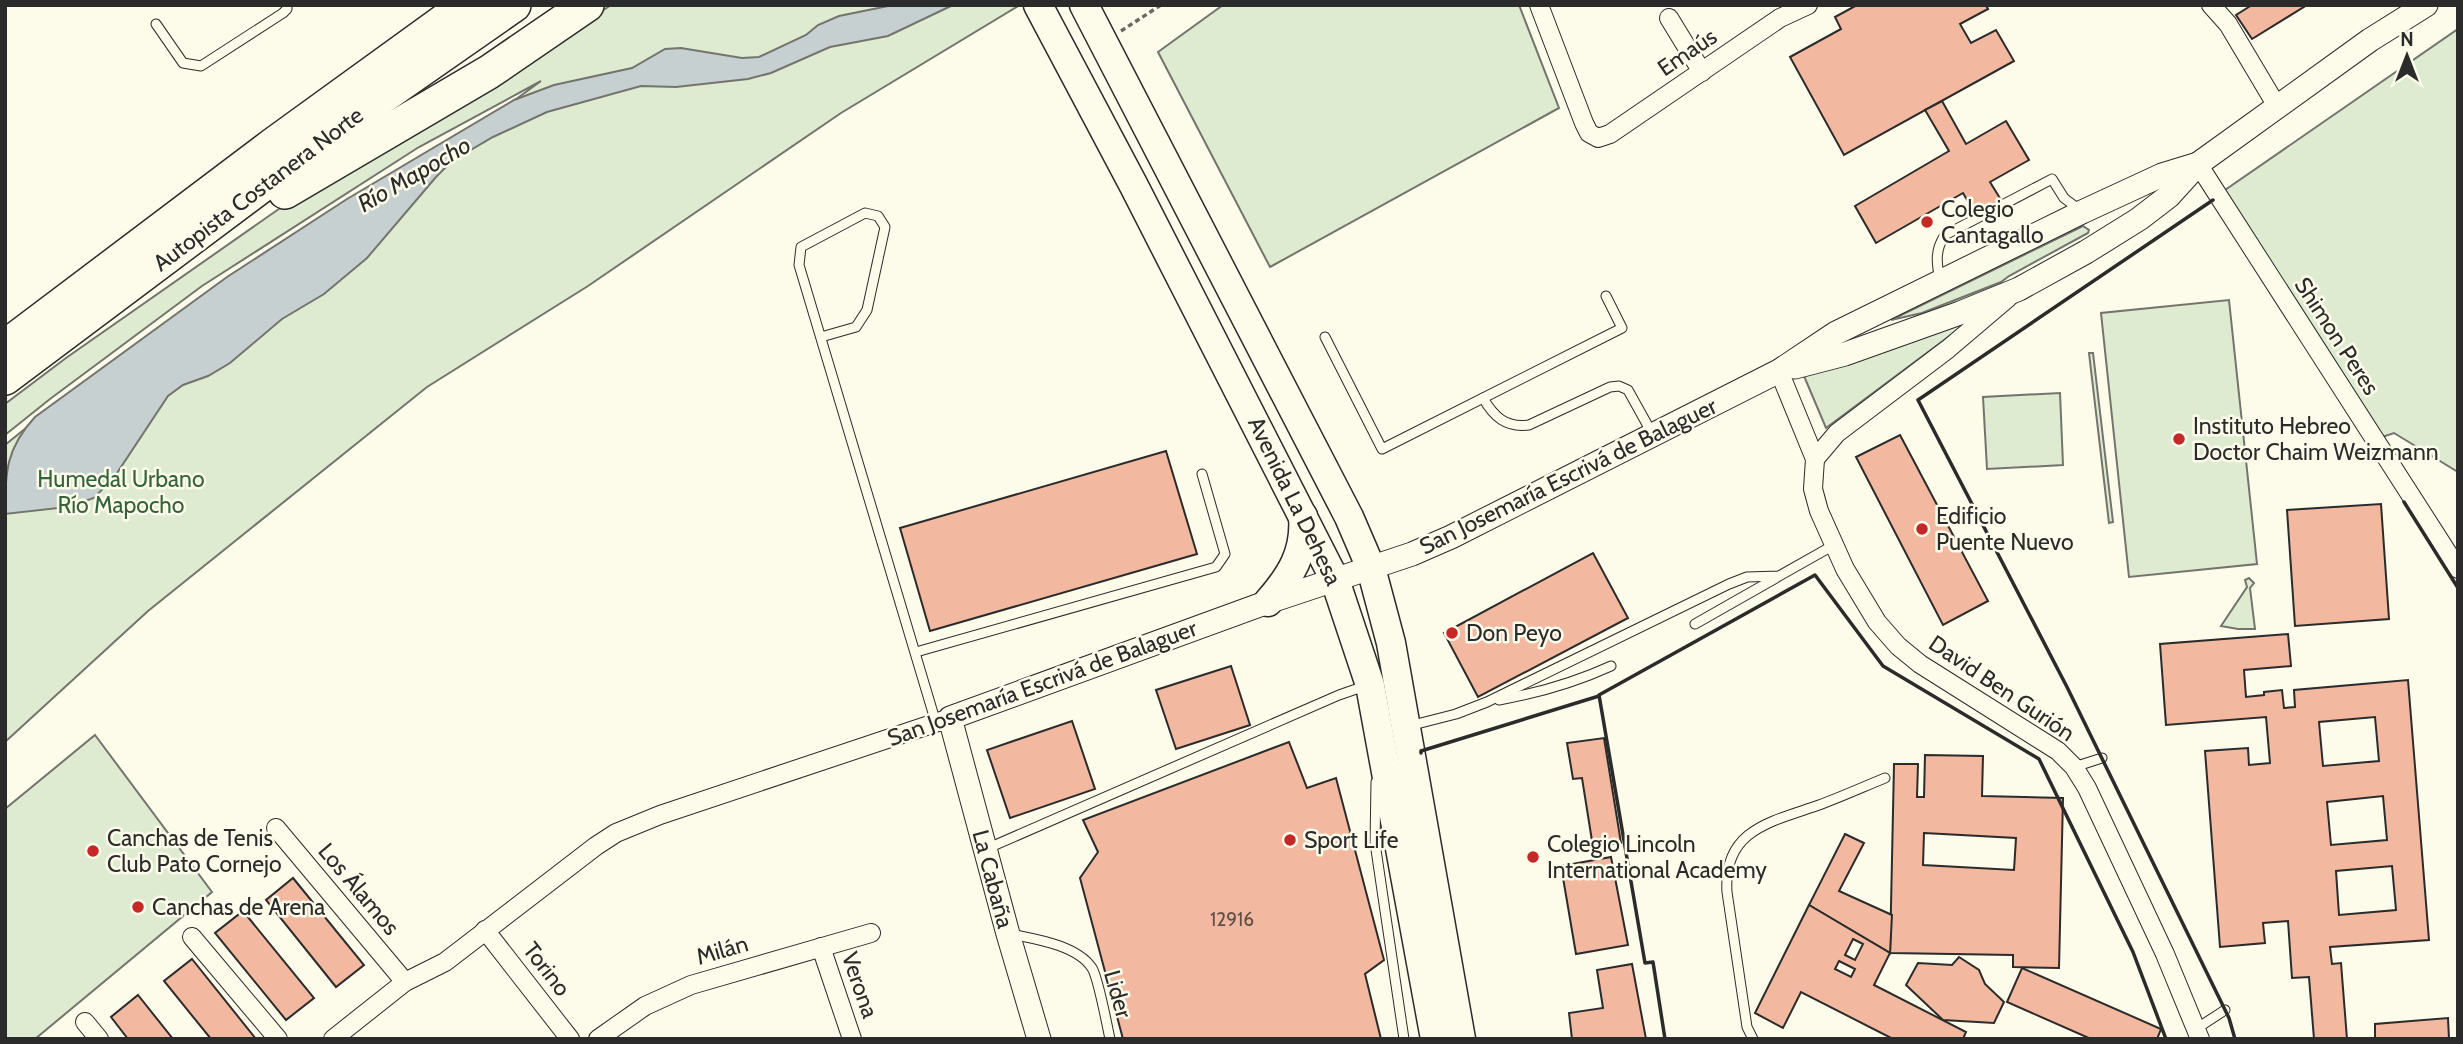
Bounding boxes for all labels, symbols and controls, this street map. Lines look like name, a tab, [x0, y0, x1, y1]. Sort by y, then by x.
north arrow	[2372, 21, 2442, 91]
street label: Emaús	[1652, 22, 1722, 82]
text: N	[2400, 28, 2414, 51]
street label: Autopista Costanera Norte	[148, 101, 369, 277]
water label: Río Mapocho	[352, 130, 476, 218]
place label: Colegio Cantagallo	[1941, 195, 2044, 249]
marker: Colegio Cantagallo	[1919, 214, 1935, 230]
street label: Shimon Peres	[2289, 272, 2385, 400]
street label: San Josemaría Escrivá de Balaguer	[1415, 391, 1722, 560]
street label: Avenida La Dehesa	[1242, 412, 1348, 590]
place label: Instituto Hebreo Doctor Chaim Weizmann	[2193, 412, 2439, 466]
marker: Instituto Hebreo Doctor Chaim Weizmann	[2171, 431, 2187, 447]
park label: Humedal Urbano Río Mapocho	[37, 465, 205, 519]
place label: Edificio Puente Nuevo	[1936, 502, 2074, 556]
marker: Edificio Puente Nuevo	[1914, 521, 1930, 537]
street label: San Josemaría Escrivá de Balaguer	[883, 614, 1201, 752]
place label: Don Peyo	[1466, 619, 1562, 647]
marker: Don Peyo	[1444, 625, 1460, 641]
street label: David Ben Gurión	[1924, 629, 2080, 747]
place label: Canchas de Tenis Club Pato Cornejo	[107, 824, 282, 878]
place label: Sport Life	[1304, 826, 1399, 854]
street label: La Cabaña	[966, 827, 1020, 931]
place label: Colegio Lincoln International Academy	[1547, 830, 1767, 884]
marker: Sport Life	[1282, 832, 1298, 848]
street label: Los Álamos	[312, 837, 406, 941]
marker: Canchas de Tenis Club Pato Cornejo	[85, 843, 101, 859]
marker: Colegio Lincoln International Academy	[1525, 849, 1541, 865]
place label: Canchas de Arena	[152, 893, 325, 921]
marker: Canchas de Arena	[130, 899, 146, 915]
house number: 12916	[1210, 908, 1254, 931]
street label: Milán	[693, 929, 751, 971]
street label: Torino	[517, 936, 577, 1002]
street label: Verona	[836, 948, 884, 1022]
street label: Lider	[1098, 967, 1138, 1022]

